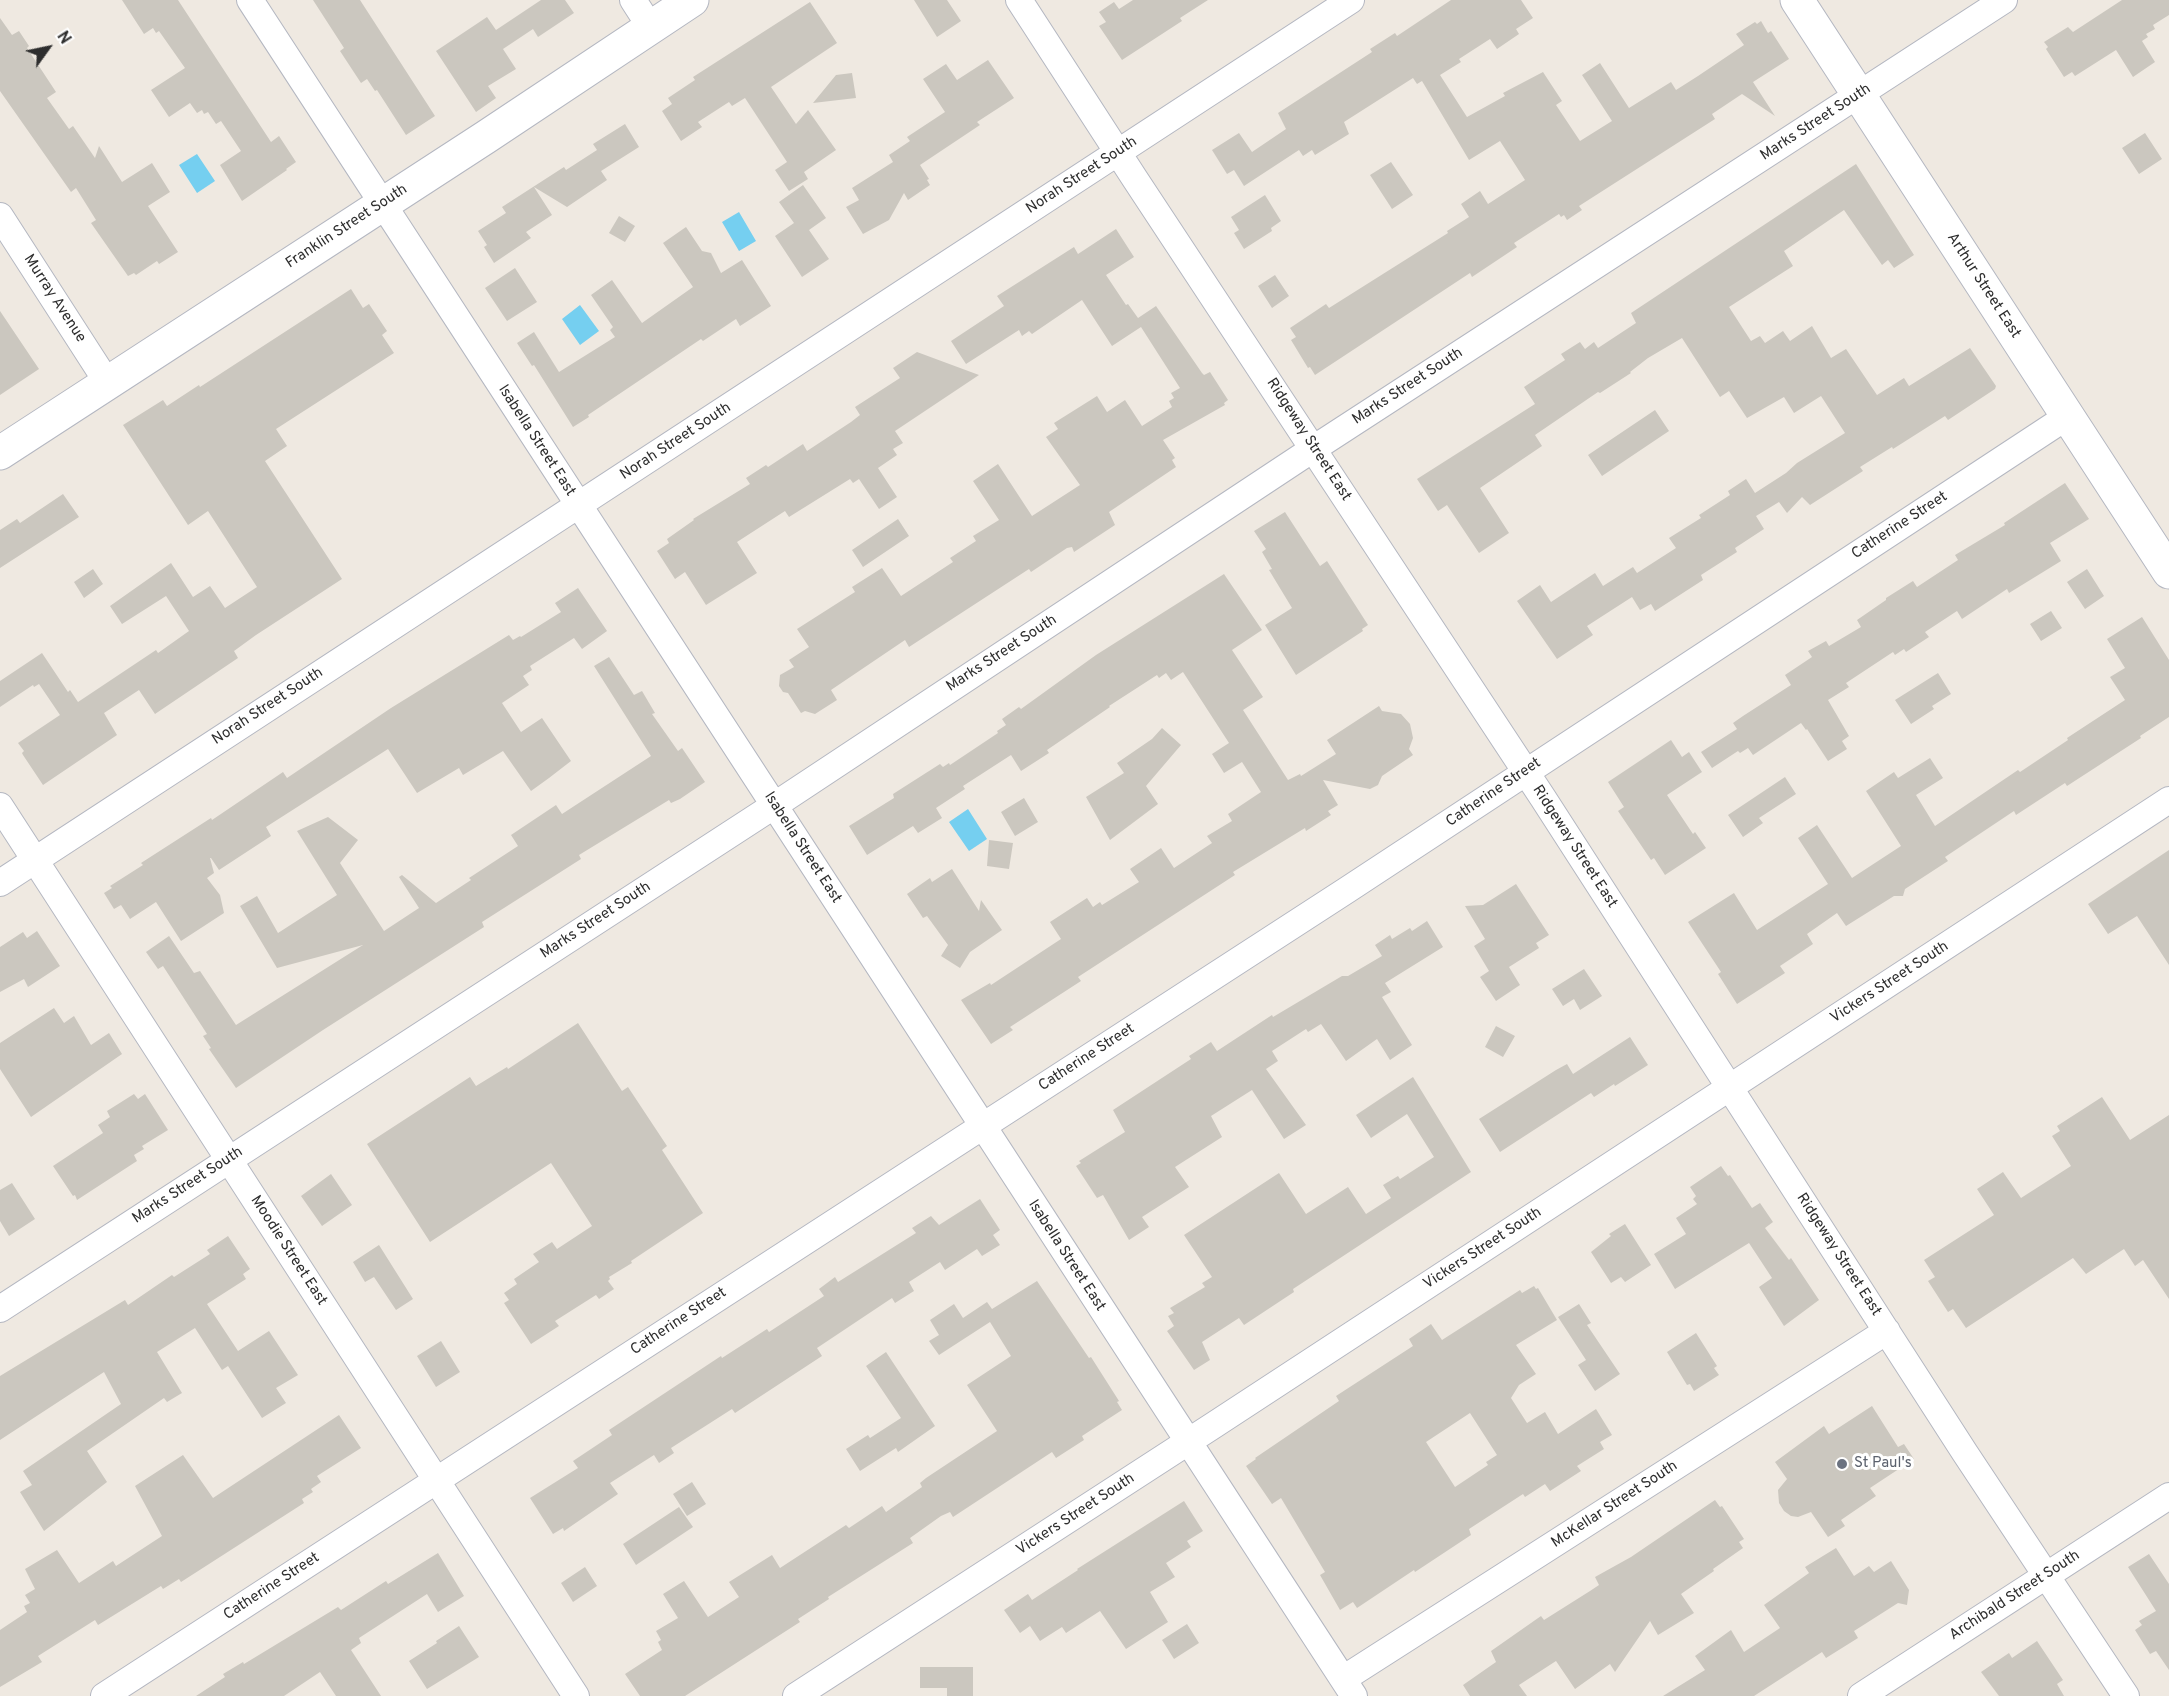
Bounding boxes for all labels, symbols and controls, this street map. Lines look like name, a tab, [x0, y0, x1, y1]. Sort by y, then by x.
north arrow	[18, 18, 78, 78]
text: N	[52, 28, 75, 48]
street label: Marks Street South	[1757, 81, 1875, 165]
street label: Norah Street South	[1023, 133, 1141, 219]
street label: Franklin Street South	[283, 181, 411, 273]
street label: Arthur Street East	[1942, 230, 2024, 342]
street label: Murray Avenue	[19, 252, 89, 346]
street label: Marks Street South	[1349, 345, 1467, 429]
street label: Ridgeway Street East	[1262, 375, 1354, 505]
street label: Isabella Street East	[493, 382, 579, 500]
street label: Norah Street South	[617, 399, 735, 485]
street label: Catherine Street	[1849, 488, 1951, 564]
street label: Marks Street South	[943, 612, 1061, 696]
street label: Norah Street South	[209, 664, 327, 750]
street label: Catherine Street	[1443, 755, 1545, 831]
street label: Ridgeway Street East	[1528, 782, 1620, 912]
street label: Isabella Street East	[759, 789, 845, 907]
street label: Marks Street South	[537, 879, 655, 963]
street label: Vickers Street South	[1828, 938, 1952, 1028]
street label: Catherine Street	[1036, 1020, 1138, 1096]
street label: Marks Street South	[129, 1144, 247, 1228]
street label: Ridgeway Street East	[1792, 1190, 1884, 1320]
street label: Moodie Street East	[246, 1193, 330, 1309]
street label: Isabella Street East	[1023, 1197, 1109, 1315]
street label: Vickers Street South	[1421, 1204, 1545, 1294]
street label: Catherine Street	[628, 1284, 730, 1360]
place label: St Paul's	[1854, 1455, 1912, 1473]
marker: St Paul's	[1835, 1457, 1849, 1471]
street label: McKellar Street South	[1549, 1458, 1681, 1552]
street label: Vickers Street South	[1014, 1470, 1138, 1560]
street label: Archibald Street South	[1946, 1547, 2084, 1645]
street label: Catherine Street	[221, 1549, 323, 1625]

